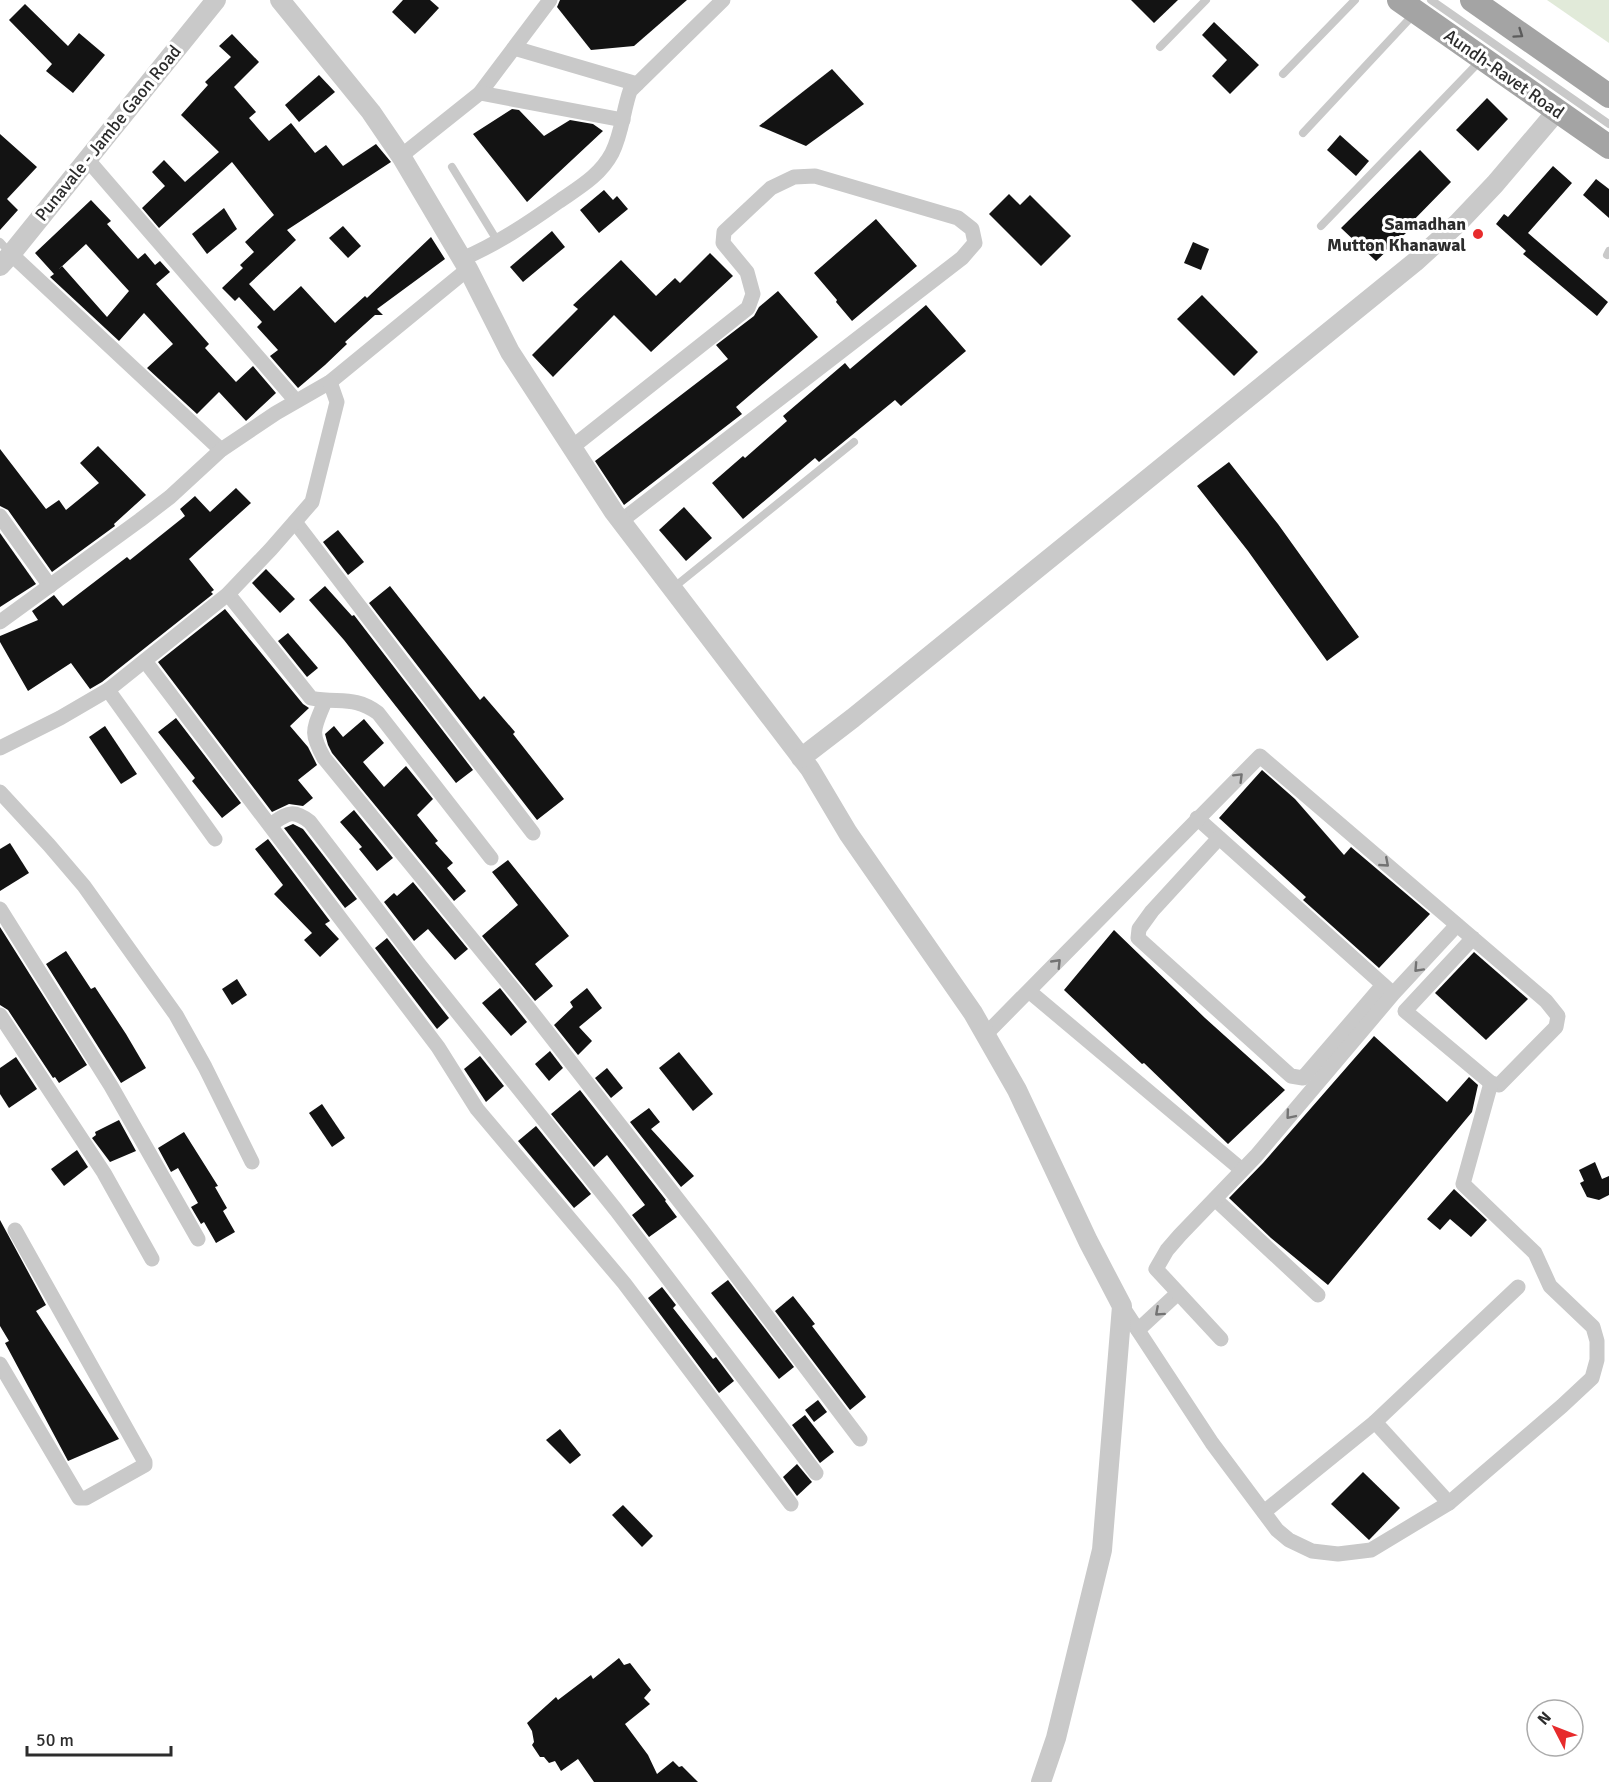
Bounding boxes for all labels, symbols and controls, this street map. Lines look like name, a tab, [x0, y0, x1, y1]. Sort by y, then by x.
street label: Aundh-Ravet Road	[1440, 24, 1568, 124]
one-way arrow	[1513, 27, 1524, 38]
street label: Punavale - Jambe Gaon Road	[30, 41, 186, 225]
place label: Samadhan Mutton Khanawal	[1327, 213, 1466, 256]
marker: Samadhan Mutton Khanawal	[1471, 227, 1485, 241]
one-way arrow	[1231, 773, 1242, 784]
one-way arrow	[1378, 856, 1389, 867]
one-way arrow	[1050, 960, 1061, 970]
one-way arrow	[1414, 961, 1425, 972]
one-way arrow	[1286, 1108, 1297, 1119]
one-way arrow	[1155, 1305, 1165, 1316]
north arrow	[1525, 1698, 1585, 1758]
text: N	[1533, 1708, 1556, 1729]
scale bar	[27, 1719, 171, 1757]
text: 50 m	[36, 1729, 74, 1751]

